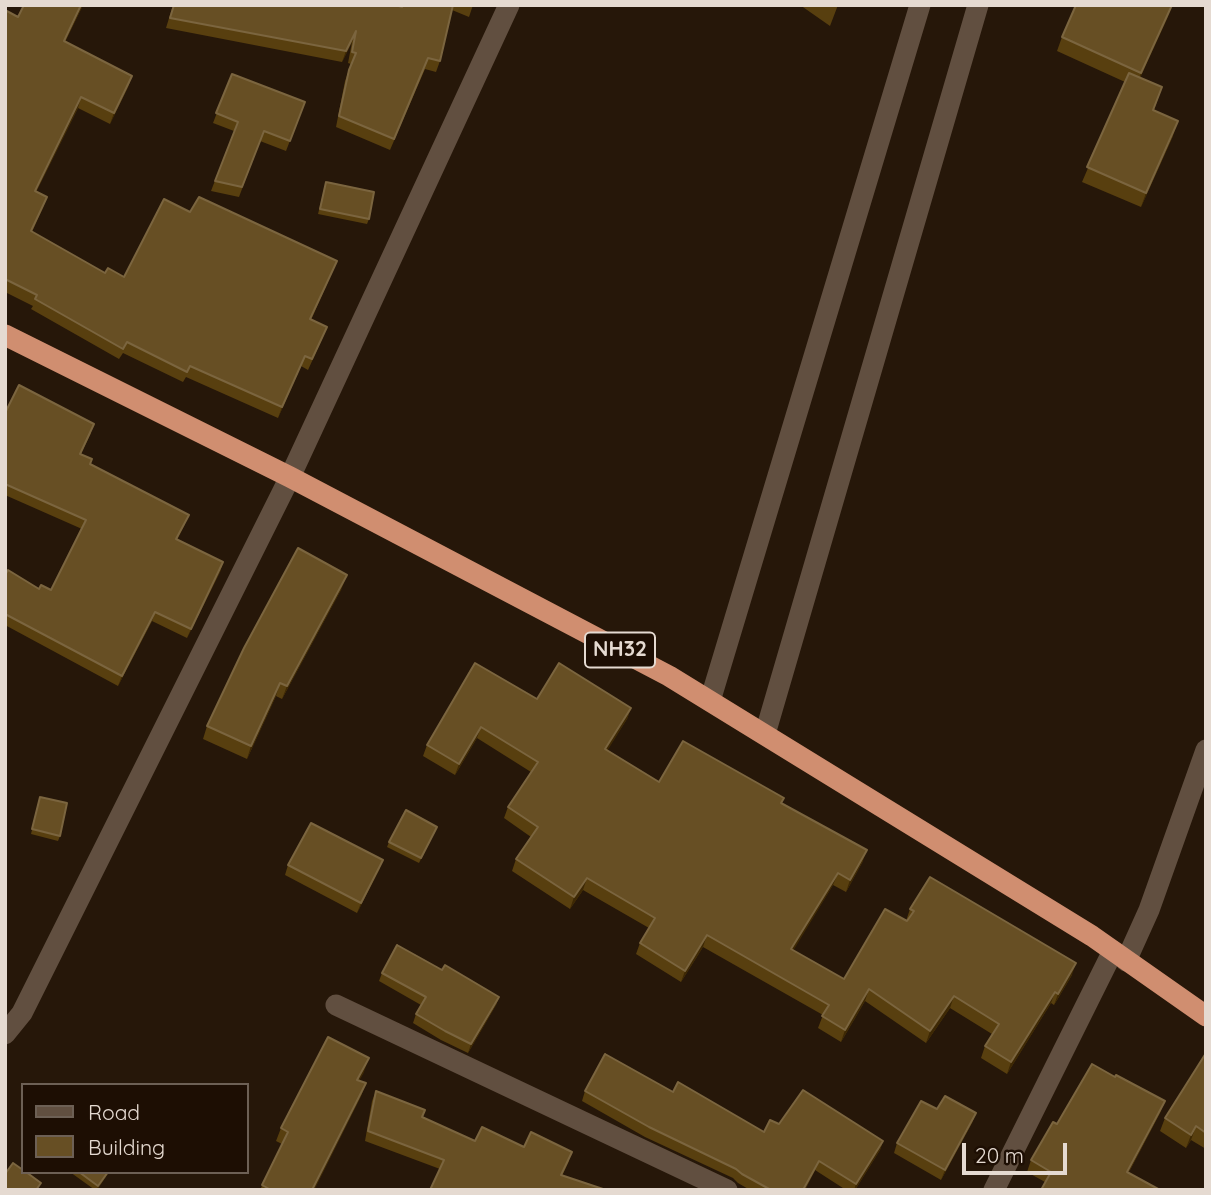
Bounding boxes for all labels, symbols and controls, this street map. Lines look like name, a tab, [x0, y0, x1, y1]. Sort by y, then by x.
road number: NH32	[585, 632, 655, 668]
legend	[21, 1083, 248, 1174]
text: Road	[88, 1099, 140, 1125]
scale bar	[966, 1128, 1071, 1172]
text: Building	[88, 1134, 165, 1160]
text: 20 m	[975, 1142, 1024, 1168]

